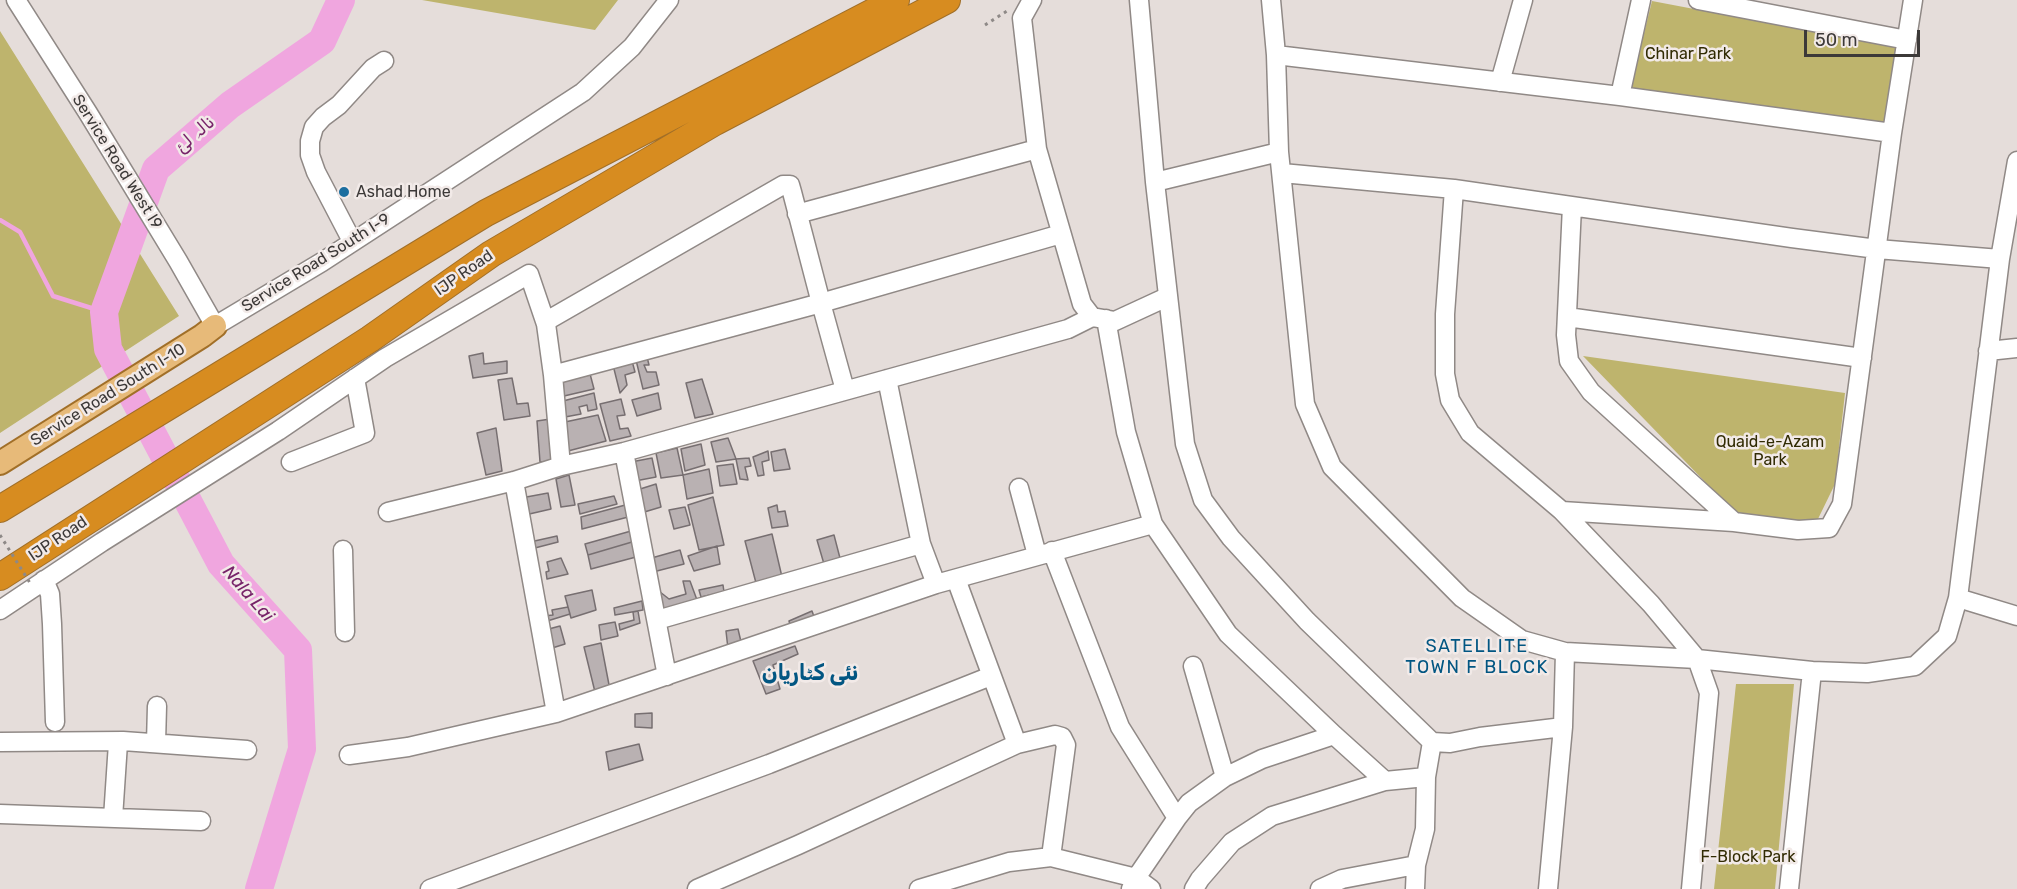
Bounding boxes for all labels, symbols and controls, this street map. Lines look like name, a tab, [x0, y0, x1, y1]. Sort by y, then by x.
scale bar	[1807, 18, 1922, 56]
text: 50 m	[1815, 29, 1858, 51]
park label: Chinar Park	[1645, 44, 1731, 64]
street label: Service Road West I9	[68, 91, 166, 233]
water label: نالہ لئ	[171, 112, 219, 158]
place label: Ashad Home	[356, 182, 451, 202]
marker: Ashad Home	[337, 185, 351, 199]
street label: Service Road South I-9	[238, 209, 394, 317]
street label: IJP Road	[431, 246, 497, 300]
street label: Service Road South I-10	[27, 340, 189, 450]
park label: Quaid-e-Azam Park	[1716, 432, 1824, 470]
street label: IJP Road	[25, 512, 91, 566]
water label: Nala Lai	[218, 561, 278, 627]
district label: SATELLITE TOWN F BLOCK	[1405, 636, 1549, 678]
district label: نئی کٹاریان	[762, 661, 858, 687]
park label: F-Block Park	[1701, 847, 1795, 867]

